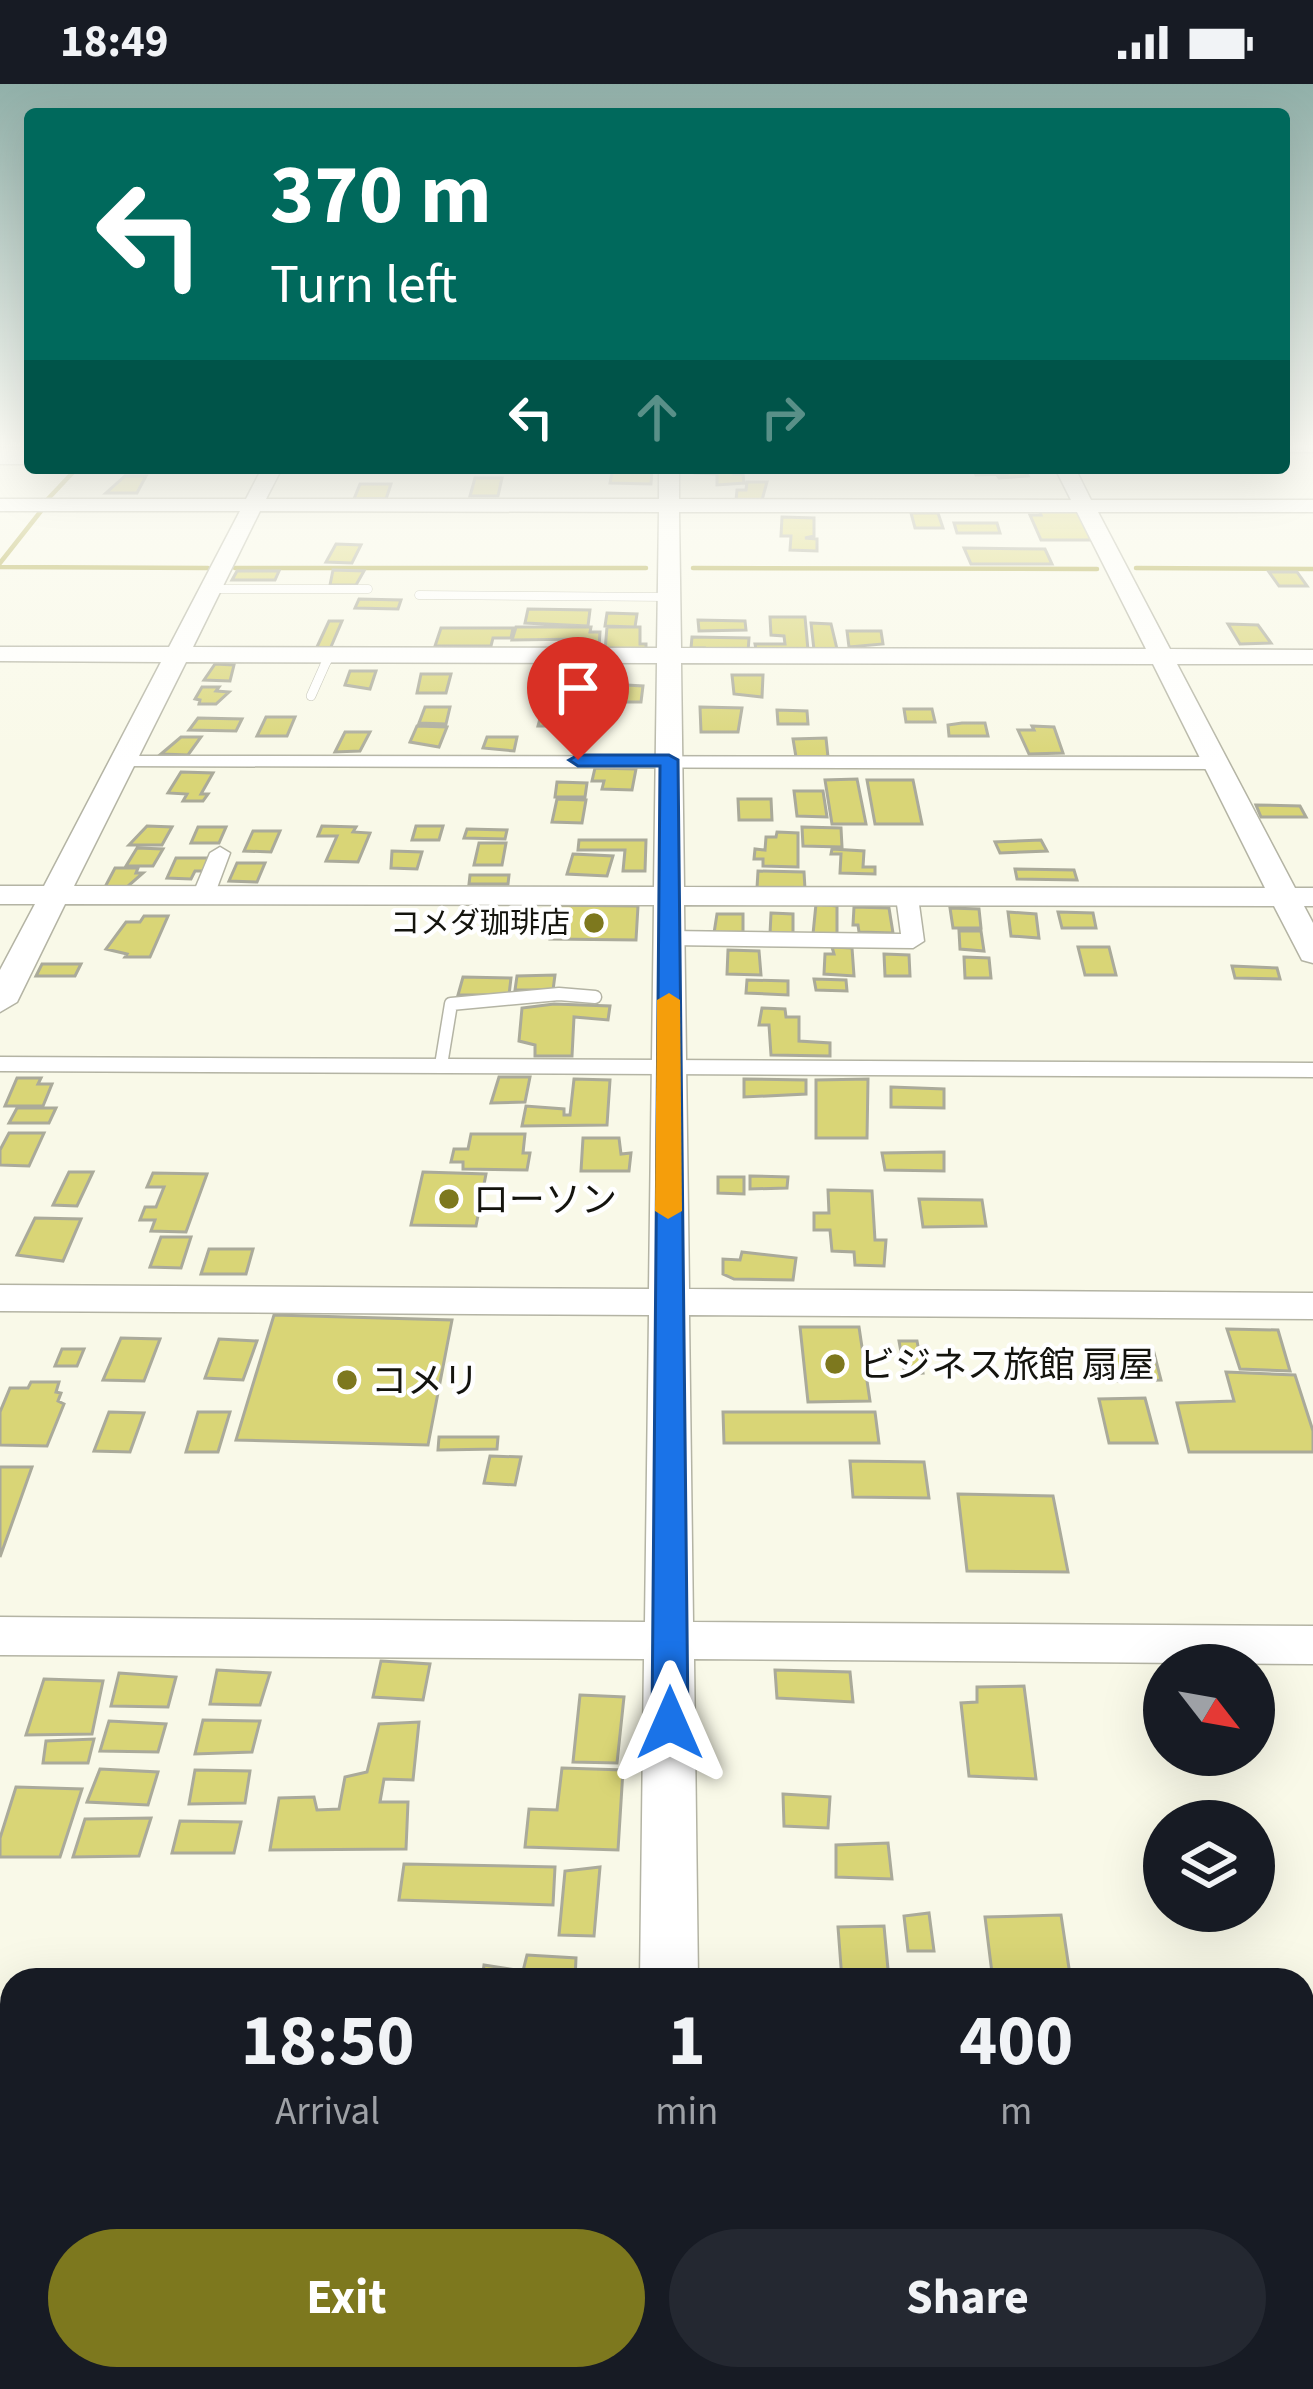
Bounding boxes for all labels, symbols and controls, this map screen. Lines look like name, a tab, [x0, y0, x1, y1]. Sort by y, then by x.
text: 18:49	[60, 10, 169, 74]
text: 370 m	[270, 136, 492, 256]
icon: left	[72, 156, 228, 312]
text: Turn left	[270, 247, 457, 324]
icon: left	[498, 384, 564, 450]
icon: ahead	[624, 384, 690, 450]
icon: right	[750, 384, 816, 450]
pin	[527, 637, 629, 760]
icon: arrive	[545, 655, 611, 721]
place label: コメダ珈琲店	[390, 902, 570, 945]
marker: コメダ珈琲店	[581, 910, 607, 936]
place label: ローソン	[473, 1175, 617, 1226]
marker: ローソン	[436, 1186, 462, 1212]
place label: ビジネス旅館 扇屋	[859, 1340, 1154, 1391]
marker: ビジネス旅館 扇屋	[822, 1351, 848, 1377]
place label: コメリ	[371, 1356, 479, 1407]
marker: コメリ	[334, 1367, 360, 1393]
north arrow	[1143, 1644, 1275, 1776]
map controls	[1143, 1644, 1275, 1932]
position arrow	[607, 1660, 733, 1786]
button: layers	[1143, 1800, 1275, 1932]
text: 18:50	[241, 1990, 414, 2093]
text: 1	[668, 1990, 706, 2093]
text: 400	[959, 1990, 1073, 2093]
text: Arrival	[275, 2084, 380, 2140]
text: min	[655, 2084, 718, 2140]
text: m	[1000, 2084, 1032, 2140]
button: Exit	[48, 2229, 645, 2367]
button: Share	[669, 2229, 1266, 2367]

